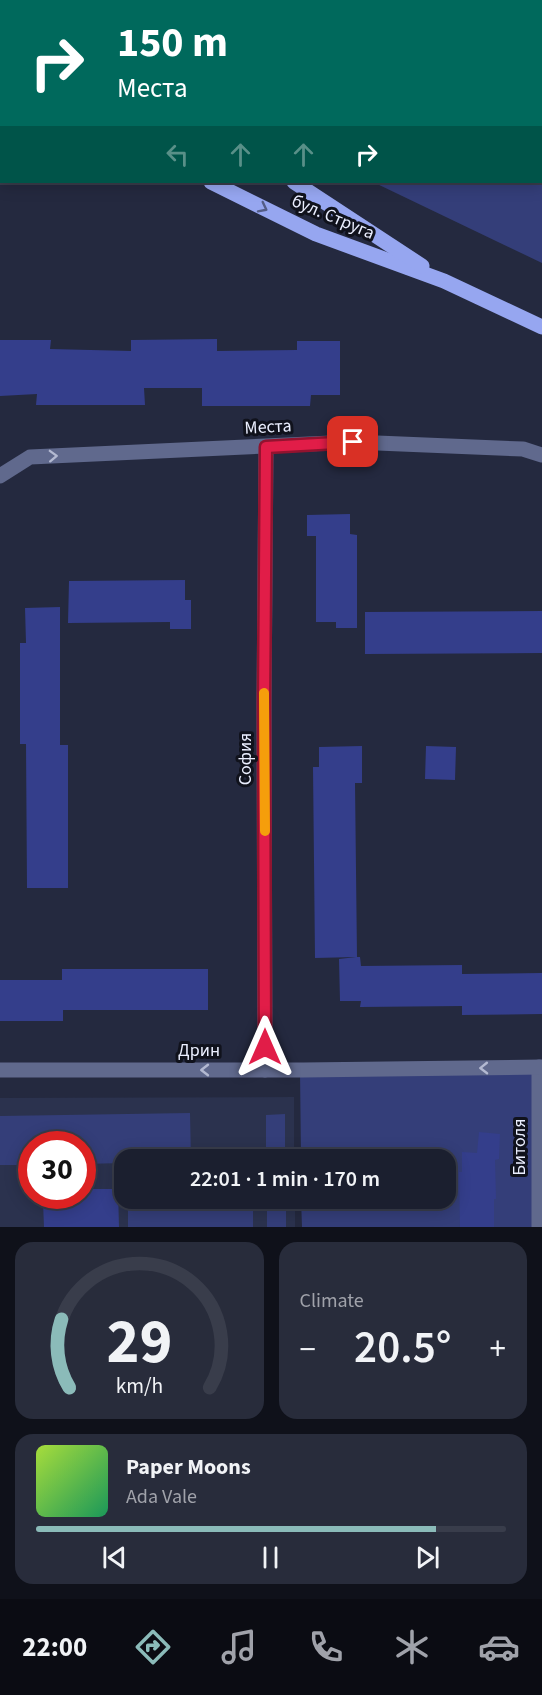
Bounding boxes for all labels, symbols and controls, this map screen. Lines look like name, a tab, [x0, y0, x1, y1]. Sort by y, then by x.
text: 150 m	[117, 13, 228, 73]
icon: right	[18, 24, 96, 102]
text: Места	[117, 69, 188, 108]
icon: left	[161, 138, 194, 171]
icon: ahead	[224, 138, 257, 171]
icon: ahead	[287, 138, 320, 171]
icon: right	[350, 138, 383, 171]
street label: бул. Струга	[288, 188, 378, 246]
one-way arrow	[257, 200, 268, 212]
street label: Места	[244, 413, 292, 441]
pin	[327, 416, 378, 467]
icon: arrive	[336, 425, 369, 458]
one-way arrow	[48, 450, 57, 462]
street label: София	[233, 733, 258, 785]
position arrow	[233, 1015, 297, 1079]
street label: Дрин	[178, 1038, 220, 1063]
one-way arrow	[479, 1061, 488, 1074]
one-way arrow	[200, 1064, 209, 1076]
street label: Битоля	[507, 1118, 532, 1176]
speed limit sign: 30	[18, 1131, 96, 1209]
text: 22:01 · 1 min · 170 m	[190, 1163, 380, 1195]
text: Climate	[300, 1287, 364, 1315]
text: 29	[106, 1298, 172, 1387]
text: 20.5°	[354, 1316, 451, 1380]
text: −	[300, 1326, 316, 1373]
text: +	[490, 1326, 506, 1373]
text: km/h	[115, 1371, 163, 1402]
text: Paper Moons	[126, 1451, 251, 1483]
text: Ada Vale	[126, 1483, 197, 1511]
icon: previous	[98, 1541, 131, 1574]
icon: pause	[254, 1541, 287, 1574]
icon: next	[411, 1541, 444, 1574]
icon: directions	[132, 1626, 174, 1668]
icon: music	[218, 1626, 260, 1668]
icon: phone	[305, 1626, 347, 1668]
icon: climate	[391, 1626, 433, 1668]
icon: car	[478, 1626, 520, 1668]
text: 22:00	[22, 1628, 87, 1667]

